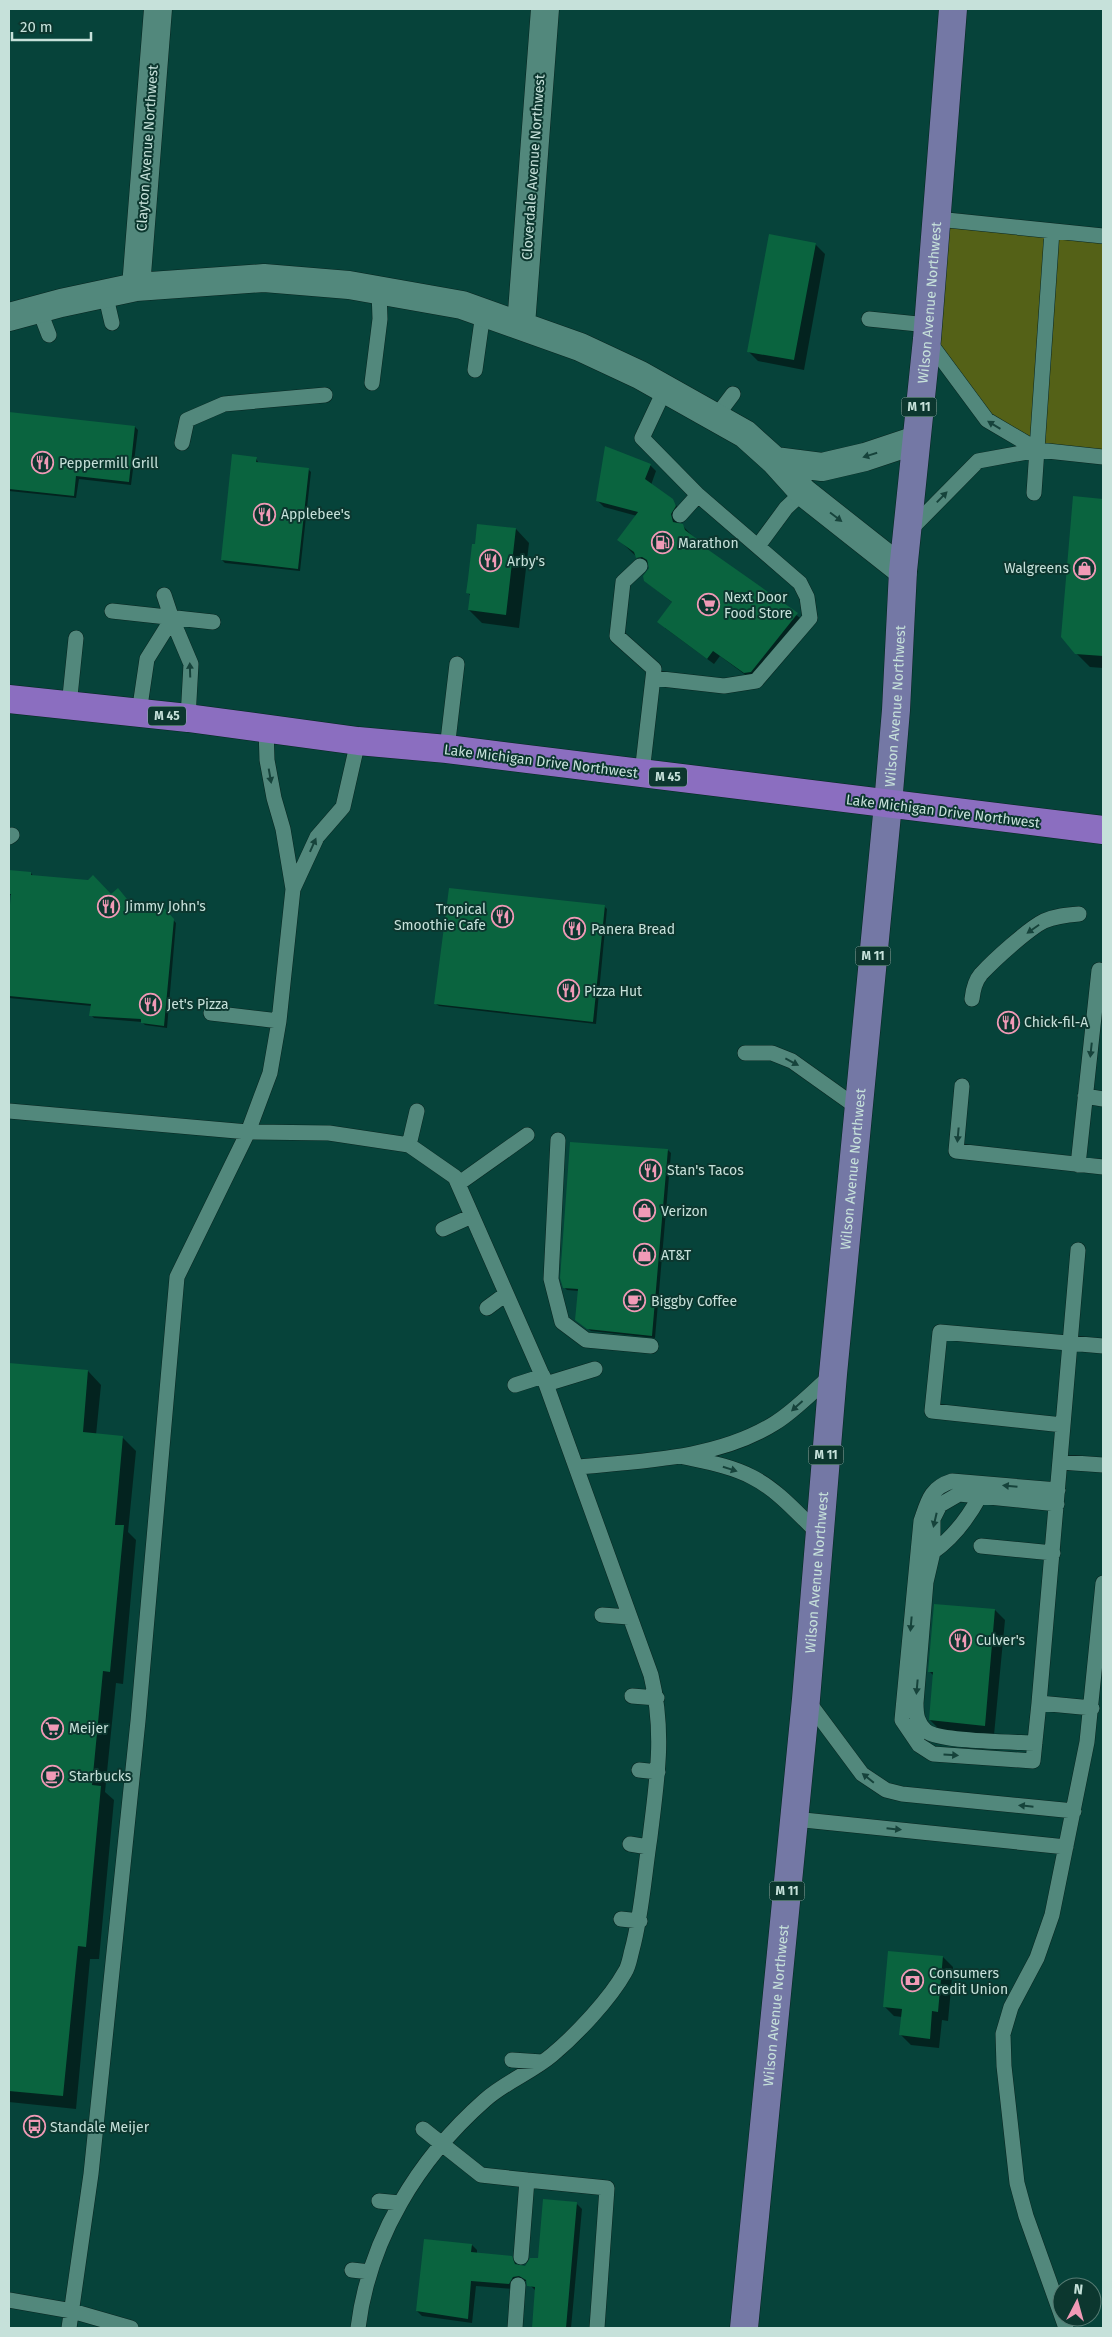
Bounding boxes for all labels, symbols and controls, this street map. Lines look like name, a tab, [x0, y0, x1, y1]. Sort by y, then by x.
scale bar	[12, 10, 91, 42]
text: 20 m	[20, 18, 53, 36]
street label: Clayton Avenue Northwest	[133, 63, 162, 232]
street label: Cloverdale Avenue Northwest	[519, 73, 549, 261]
street label: Wilson Avenue Northwest	[914, 220, 945, 384]
road number: M 11	[902, 398, 936, 417]
one-way arrow	[988, 420, 1001, 429]
restaurant icon: Peppermill Grill	[31, 451, 55, 475]
one-way arrow	[862, 452, 877, 460]
place label: Peppermill Grill	[59, 455, 158, 472]
one-way arrow	[936, 491, 948, 503]
restaurant icon: Applebee's	[253, 502, 277, 526]
place label: Applebee's	[281, 506, 351, 523]
one-way arrow	[829, 512, 843, 522]
fuel station icon: Marathon	[650, 531, 674, 555]
place label: Marathon	[678, 535, 739, 552]
restaurant icon: Arby's	[479, 549, 503, 573]
place label: Arby's	[507, 553, 545, 570]
shop icon: Walgreens	[1073, 556, 1097, 580]
place label: Walgreens	[1004, 560, 1069, 577]
place label: Next Door Food Store	[724, 589, 792, 622]
supermarket icon: Next Door Food Store	[696, 593, 720, 617]
street label: Wilson Avenue Northwest	[881, 624, 909, 788]
one-way arrow	[186, 661, 194, 677]
road number: M 45	[148, 706, 186, 726]
street label: Lake Michigan Drive Northwest	[443, 741, 640, 782]
road number: M 45	[649, 768, 687, 786]
one-way arrow	[267, 769, 275, 785]
street label: Lake Michigan Drive Northwest	[845, 791, 1042, 832]
one-way arrow	[309, 838, 317, 852]
restaurant icon: Jimmy John's	[97, 894, 121, 918]
place label: Jimmy John's	[125, 898, 206, 915]
place label: Tropical Smoothie Cafe	[394, 901, 486, 934]
restaurant icon: Tropical Smoothie Cafe	[490, 905, 514, 929]
restaurant icon: Panera Bread	[563, 917, 587, 941]
place label: Panera Bread	[591, 921, 675, 938]
one-way arrow	[1026, 924, 1040, 934]
road number: M 11	[856, 946, 890, 966]
restaurant icon: Pizza Hut	[556, 979, 580, 1003]
place label: Pizza Hut	[584, 983, 643, 1000]
restaurant icon: Jet's Pizza	[139, 992, 163, 1016]
place label: Jet's Pizza	[167, 996, 229, 1013]
restaurant icon: Chick-fil-A	[996, 1010, 1020, 1034]
place label: Chick-fil-A	[1024, 1014, 1088, 1031]
one-way arrow	[1086, 1042, 1094, 1058]
one-way arrow	[785, 1058, 799, 1066]
street label: Wilson Avenue Northwest	[837, 1087, 870, 1251]
one-way arrow	[954, 1127, 962, 1143]
restaurant icon: Stan's Tacos	[639, 1158, 663, 1182]
place label: Stan's Tacos	[667, 1162, 744, 1179]
shop icon: Verizon	[633, 1199, 657, 1223]
place label: Verizon	[661, 1203, 708, 1220]
shop icon: AT&T	[633, 1243, 657, 1267]
place label: AT&T	[661, 1247, 692, 1264]
cafe icon: Biggby Coffee	[623, 1289, 647, 1313]
place label: Biggby Coffee	[651, 1293, 737, 1310]
one-way arrow	[791, 1400, 803, 1412]
road number: M 11	[808, 1446, 844, 1464]
one-way arrow	[723, 1465, 738, 1473]
one-way arrow	[1001, 1482, 1017, 1490]
street label: Wilson Avenue Northwest	[802, 1490, 832, 1654]
one-way arrow	[931, 1512, 939, 1527]
one-way arrow	[907, 1616, 915, 1632]
restaurant icon: Culver's	[948, 1628, 972, 1652]
place label: Culver's	[976, 1632, 1026, 1649]
one-way arrow	[913, 1679, 921, 1695]
supermarket icon: Meijer	[41, 1716, 65, 1740]
place label: Meijer	[69, 1720, 109, 1737]
one-way arrow	[944, 1751, 960, 1759]
cafe icon: Starbucks	[41, 1764, 65, 1788]
place label: Starbucks	[69, 1768, 132, 1785]
one-way arrow	[861, 1773, 874, 1784]
one-way arrow	[1017, 1802, 1033, 1810]
one-way arrow	[887, 1825, 903, 1833]
road number: M 11	[770, 1882, 804, 1900]
street label: Wilson Avenue Northwest	[760, 1923, 793, 2087]
place label: Consumers Credit Union	[929, 1965, 1008, 1998]
bank icon: Consumers Credit Union	[901, 1969, 925, 1993]
bus stop icon: Standale Meijer	[22, 2115, 46, 2139]
place label: Standale Meijer	[50, 2119, 150, 2136]
north arrow	[1052, 2277, 1102, 2327]
text: N	[1073, 2281, 1084, 2299]

